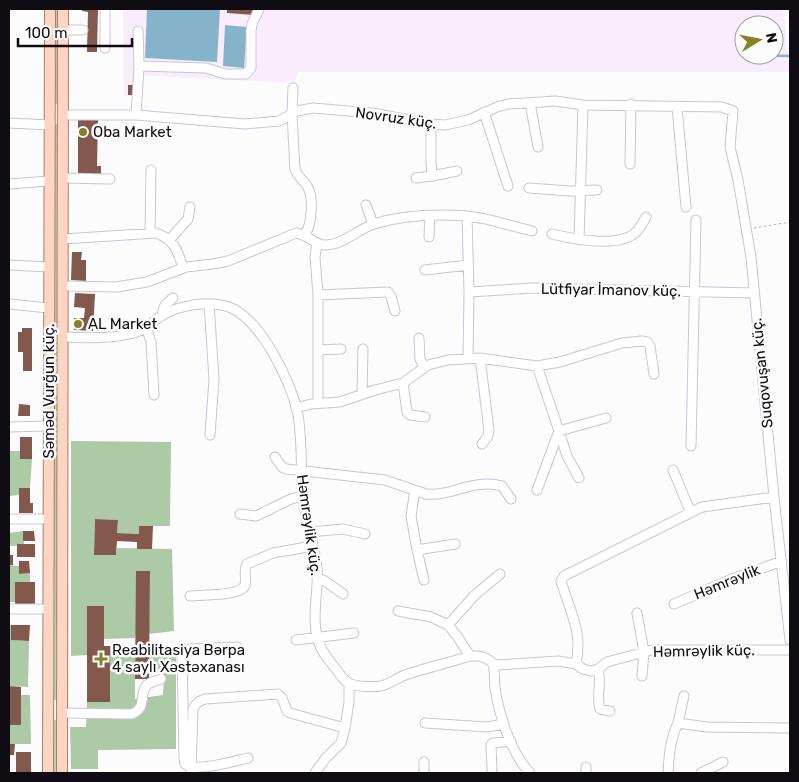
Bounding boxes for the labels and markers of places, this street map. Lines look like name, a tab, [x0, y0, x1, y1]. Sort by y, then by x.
place label: Oba Market	[93, 123, 172, 141]
marker: Oba Market	[77, 126, 89, 138]
place label: AL Market	[88, 315, 157, 333]
marker: AL Market	[72, 318, 84, 330]
place label: Reabilitasiya Bәrpa 4 saylı Xəstəxanası	[112, 641, 245, 676]
marker: Reabilitasiya Bәrpa 4 saylı Xəstəxanası	[94, 652, 108, 666]

